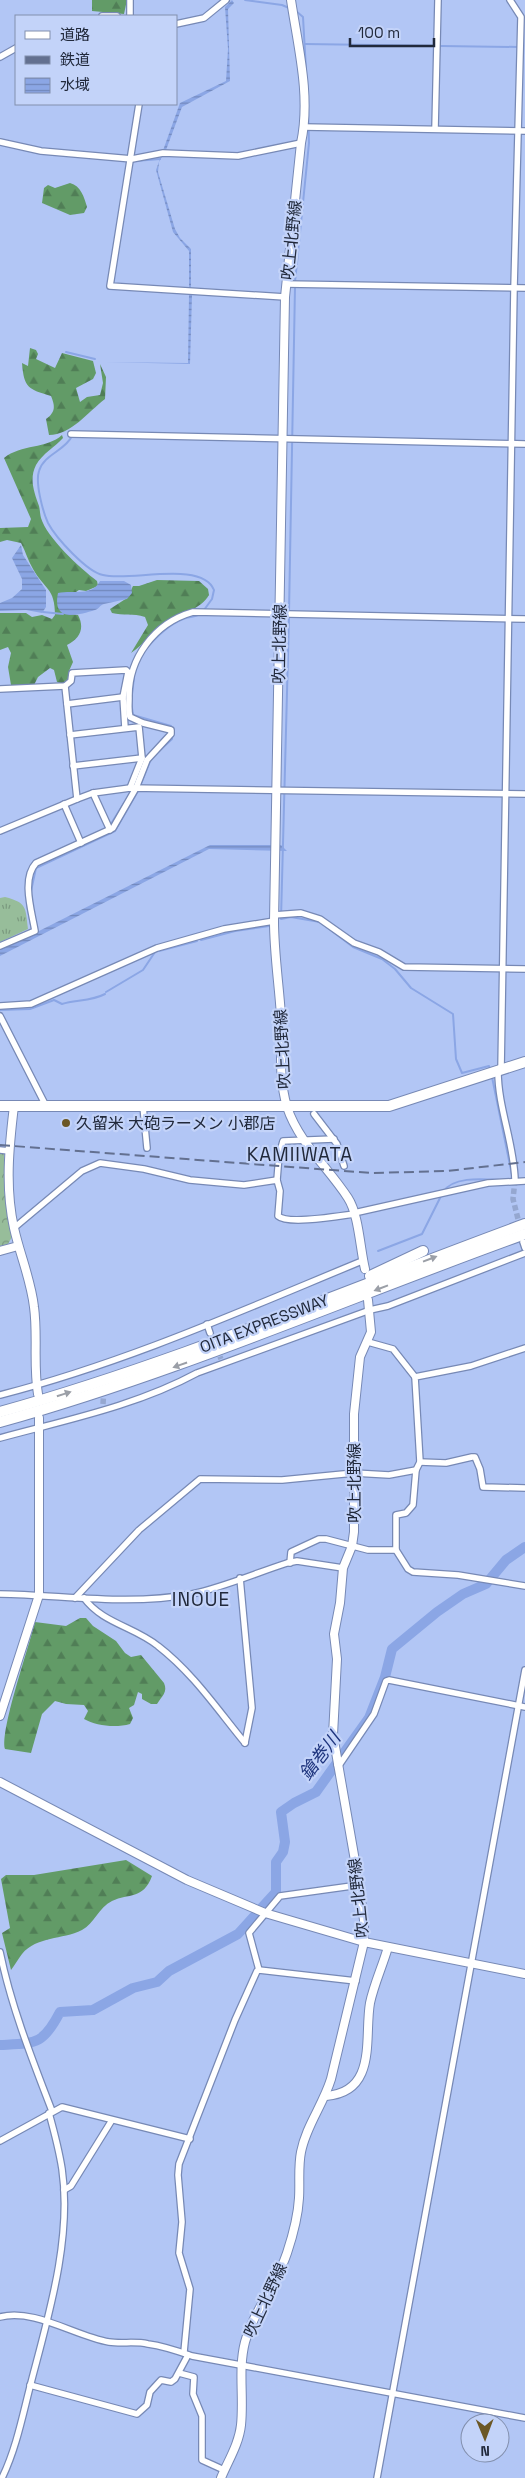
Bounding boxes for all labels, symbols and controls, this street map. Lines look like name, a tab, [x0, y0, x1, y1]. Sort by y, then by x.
legend	[15, 15, 178, 105]
scale bar	[350, 15, 434, 47]
text: 100 m	[358, 23, 400, 42]
text: 道路	[60, 25, 90, 44]
text: 鉄道	[60, 50, 90, 69]
text: 水域	[60, 75, 90, 94]
street label: 吹上北野線	[277, 199, 306, 281]
street label: 吹上北野線	[268, 604, 291, 684]
street label: 吹上北野線	[270, 1008, 295, 1089]
place label: 久留米 大砲ラーメン 小郡店	[76, 1113, 276, 1134]
marker: 久留米 大砲ラーメン 小郡店	[60, 1117, 72, 1129]
district label: KAMIIWATA	[247, 1142, 353, 1167]
one-way arrow	[422, 1255, 437, 1263]
one-way arrow	[373, 1284, 388, 1292]
street label: OITA EXPRESSWAY	[197, 1289, 332, 1358]
one-way arrow	[173, 1362, 188, 1369]
one-way arrow	[56, 1389, 71, 1397]
street label: 吹上北野線	[344, 1443, 365, 1523]
district label: INOUE	[172, 1587, 230, 1612]
water label: 鎗巻川	[294, 1726, 346, 1784]
street label: 吹上北野線	[344, 1857, 373, 1939]
street label: 吹上北野線	[239, 2260, 292, 2341]
north arrow	[460, 2413, 510, 2463]
text: N	[480, 2442, 490, 2460]

